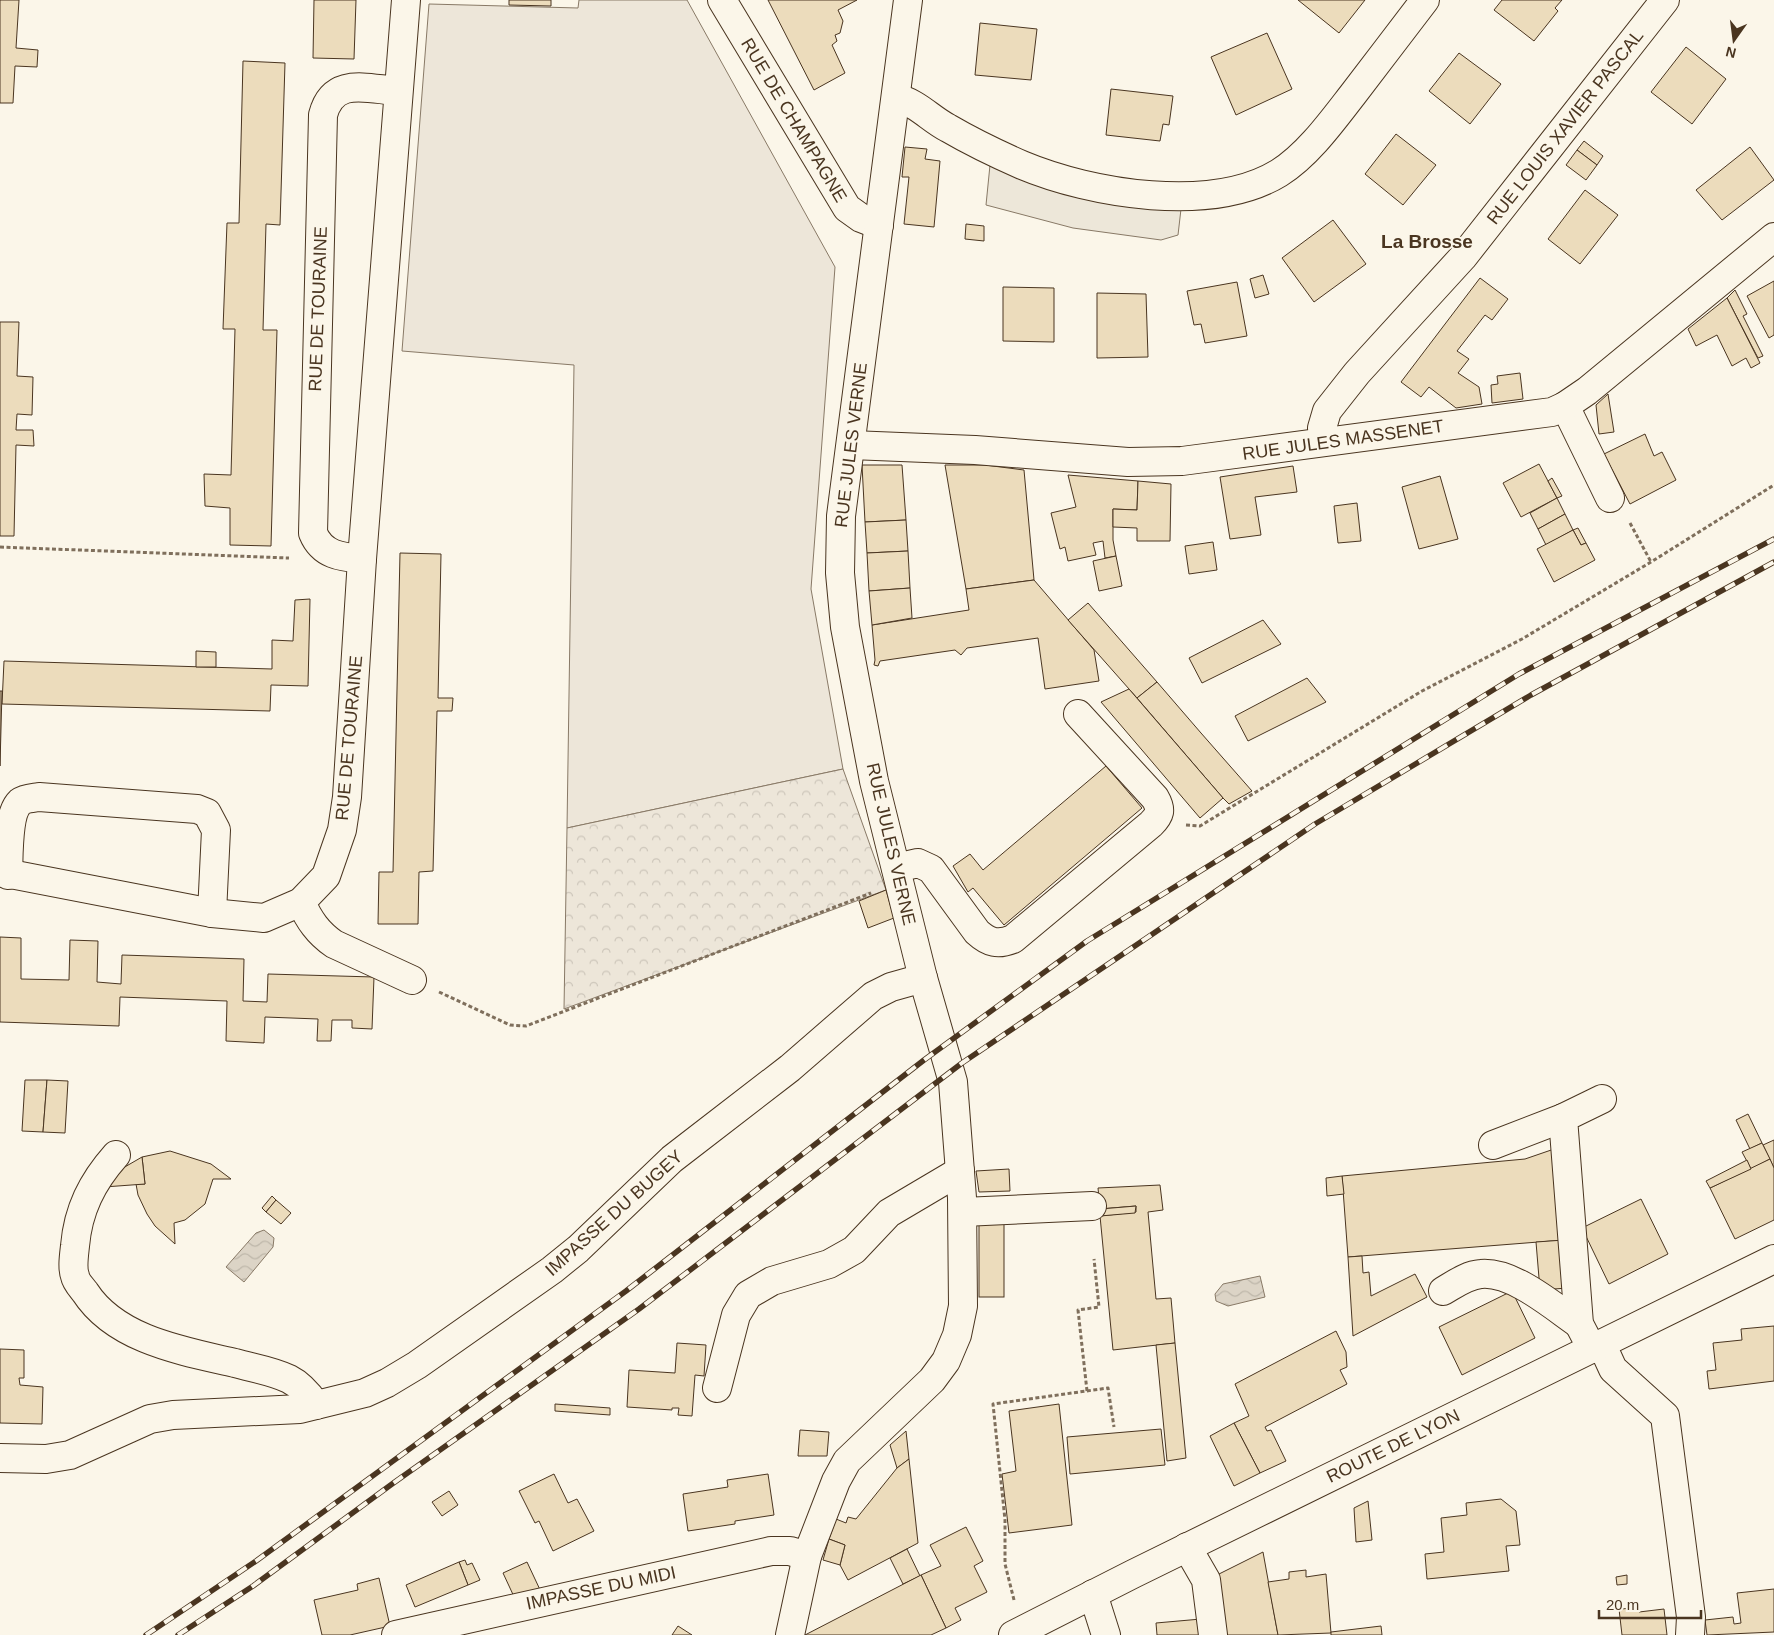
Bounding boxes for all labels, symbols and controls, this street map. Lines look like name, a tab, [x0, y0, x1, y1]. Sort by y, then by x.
north arrow	[1709, 15, 1759, 65]
street label: RUE LOUIS XAVIER PASCAL	[1483, 26, 1647, 228]
street label: RUE DE CHAMPAGNE	[737, 34, 851, 206]
text: N	[1724, 44, 1738, 62]
street label: RUE DE TOURAINE	[305, 226, 331, 392]
district label: La Brosse	[1381, 231, 1473, 252]
street label: RUE JULES VERNE	[831, 361, 871, 529]
street label: RUE JULES MASSENET	[1241, 416, 1445, 464]
street label: RUE DE TOURAINE	[332, 655, 366, 821]
street label: RUE JULES VERNE	[863, 761, 919, 927]
street label: IMPASSE DU BUGEY	[541, 1146, 687, 1280]
street label: ROUTE DE LYON	[1323, 1405, 1463, 1487]
street label: IMPASSE DU MIDI	[524, 1562, 678, 1614]
scale bar	[1599, 1588, 1702, 1620]
text: 20 m	[1606, 1596, 1639, 1613]

